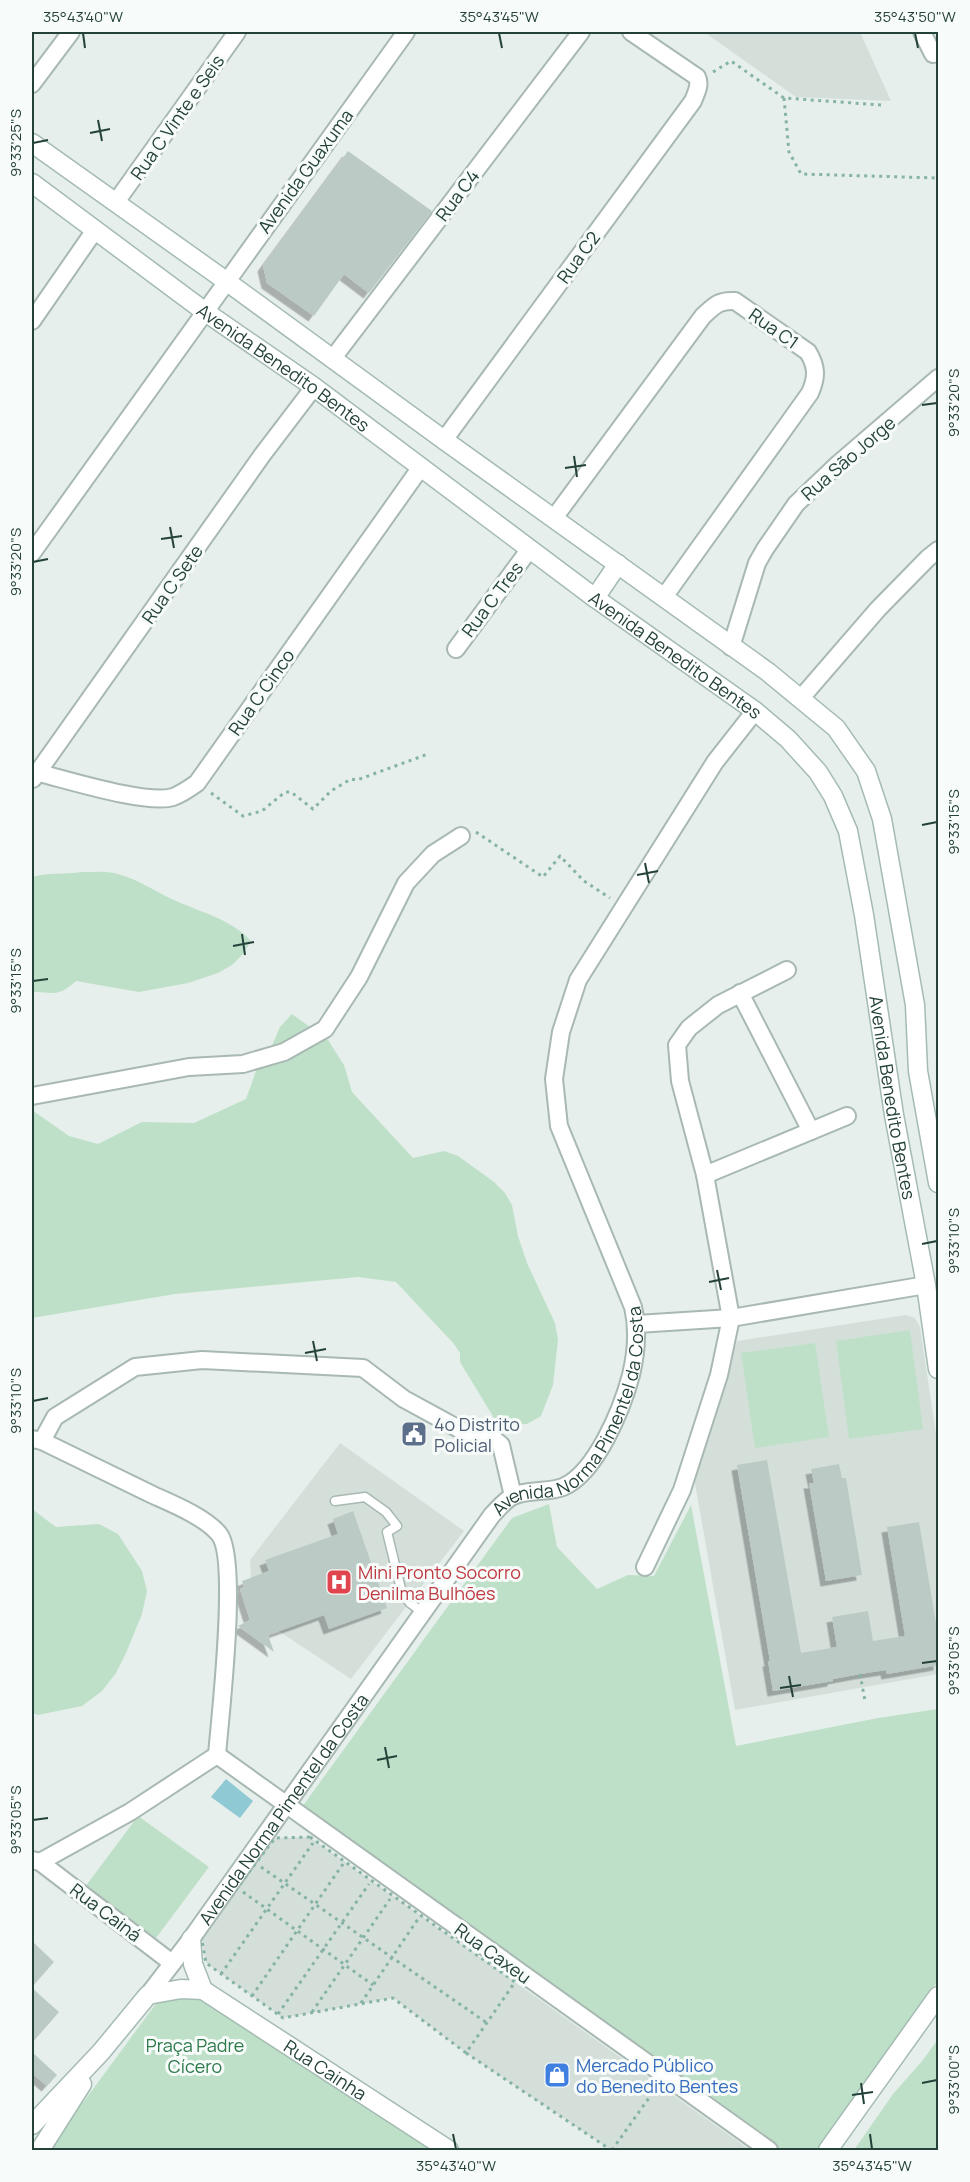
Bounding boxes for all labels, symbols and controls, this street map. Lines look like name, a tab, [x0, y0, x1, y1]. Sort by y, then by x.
text: 35°43'40"W	[43, 6, 123, 27]
text: 35°43'45"W	[459, 6, 539, 27]
text: 35°43'50"W	[874, 6, 956, 27]
street label: Rua C Vinte e Seis	[125, 50, 229, 184]
street label: Avenida Guaxuma	[252, 104, 358, 238]
text: 9°33'25"S	[5, 109, 26, 177]
street label: Rua C4	[430, 164, 484, 226]
street label: Rua C2	[551, 226, 605, 288]
street label: Avenida Benedito Bentes	[192, 298, 375, 437]
street label: Rua C1	[744, 302, 804, 354]
text: 9°33'20"S	[943, 369, 964, 437]
street label: Rua São Jorge	[796, 410, 900, 506]
text: 9°33'20"S	[5, 528, 26, 596]
street label: Rua C Sete	[136, 540, 208, 628]
street label: Rua C Tres	[456, 557, 528, 641]
street label: Avenida Benedito Bentes	[584, 586, 767, 724]
street label: Rua C Cinco	[222, 644, 300, 740]
text: 9°33'15"S	[943, 789, 964, 855]
text: 9°33'15"S	[5, 948, 26, 1014]
street label: Avenida Benedito Bentes	[864, 994, 922, 1201]
text: 9°33'10"S	[943, 1208, 964, 1274]
street label: Avenida Norma Pimentel da Costa	[486, 1305, 648, 1520]
text: 9°33'10"S	[5, 1368, 26, 1434]
place label: 4o Distrito Policial	[434, 1412, 520, 1457]
public building icon: 4o Distrito Policial	[399, 1419, 429, 1449]
place label: Mini Pronto Socorro Denilma Bulhões	[358, 1560, 521, 1605]
hospital icon: Mini Pronto Socorro Denilma Bulhões	[324, 1567, 354, 1597]
text: 9°33'05"S	[943, 1627, 964, 1695]
street label: Avenida Norma Pimentel da Costa	[193, 1689, 374, 1929]
text: 9°33'05"S	[5, 1786, 26, 1854]
street label: Rua Cainá	[65, 1877, 147, 1947]
street label: Rua Caxeu	[450, 1917, 536, 1989]
park label: Praça Padre Cícero	[146, 2033, 244, 2078]
street label: Rua Cainha	[279, 2034, 371, 2105]
text: 9°33'00"S	[943, 2045, 964, 2115]
place label: Mercado Público do Benedito Bentes	[576, 2053, 738, 2098]
shop icon: Mercado Público do Benedito Bentes	[542, 2060, 572, 2090]
text: 35°43'40"W	[416, 2155, 496, 2176]
text: 35°43'45"W	[832, 2155, 912, 2176]

